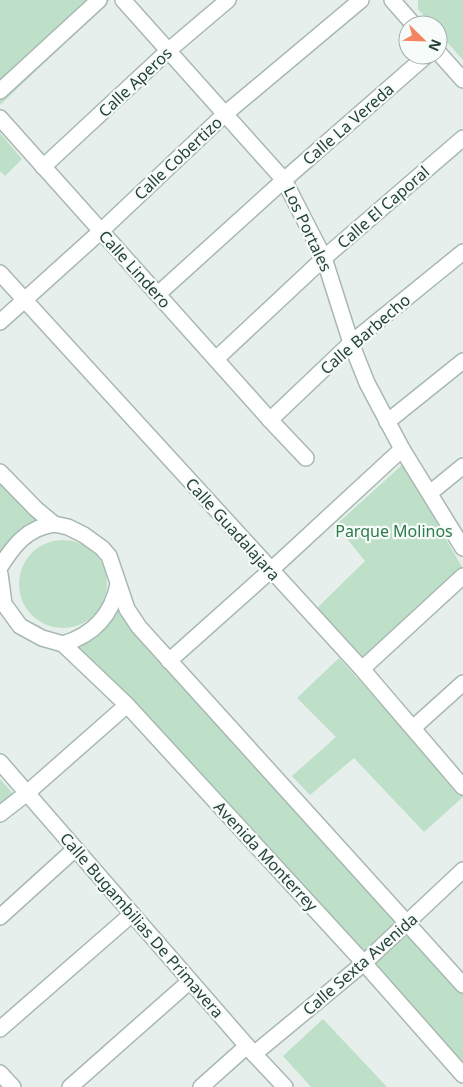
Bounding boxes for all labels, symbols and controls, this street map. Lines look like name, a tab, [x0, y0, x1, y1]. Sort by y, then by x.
north arrow	[398, 15, 448, 65]
text: N	[424, 36, 446, 54]
street label: Calle Aperos	[93, 42, 177, 122]
street label: Calle La Vereda	[298, 78, 398, 170]
street label: Calle Cobertizo	[129, 111, 227, 205]
street label: Calle El Caporal	[332, 161, 434, 253]
street label: Los Portales	[279, 183, 337, 275]
street label: Calle Lindero	[94, 225, 176, 313]
street label: Calle Barbecho	[315, 289, 415, 379]
street label: Calle Guadalajara	[181, 473, 285, 585]
park label: Parque Molinos	[335, 520, 453, 542]
street label: Avenida Monterrey	[209, 796, 323, 916]
street label: Calle Bugambilias De Primavera	[55, 828, 229, 1022]
street label: Calle Sexta Avenida	[298, 908, 422, 1020]

